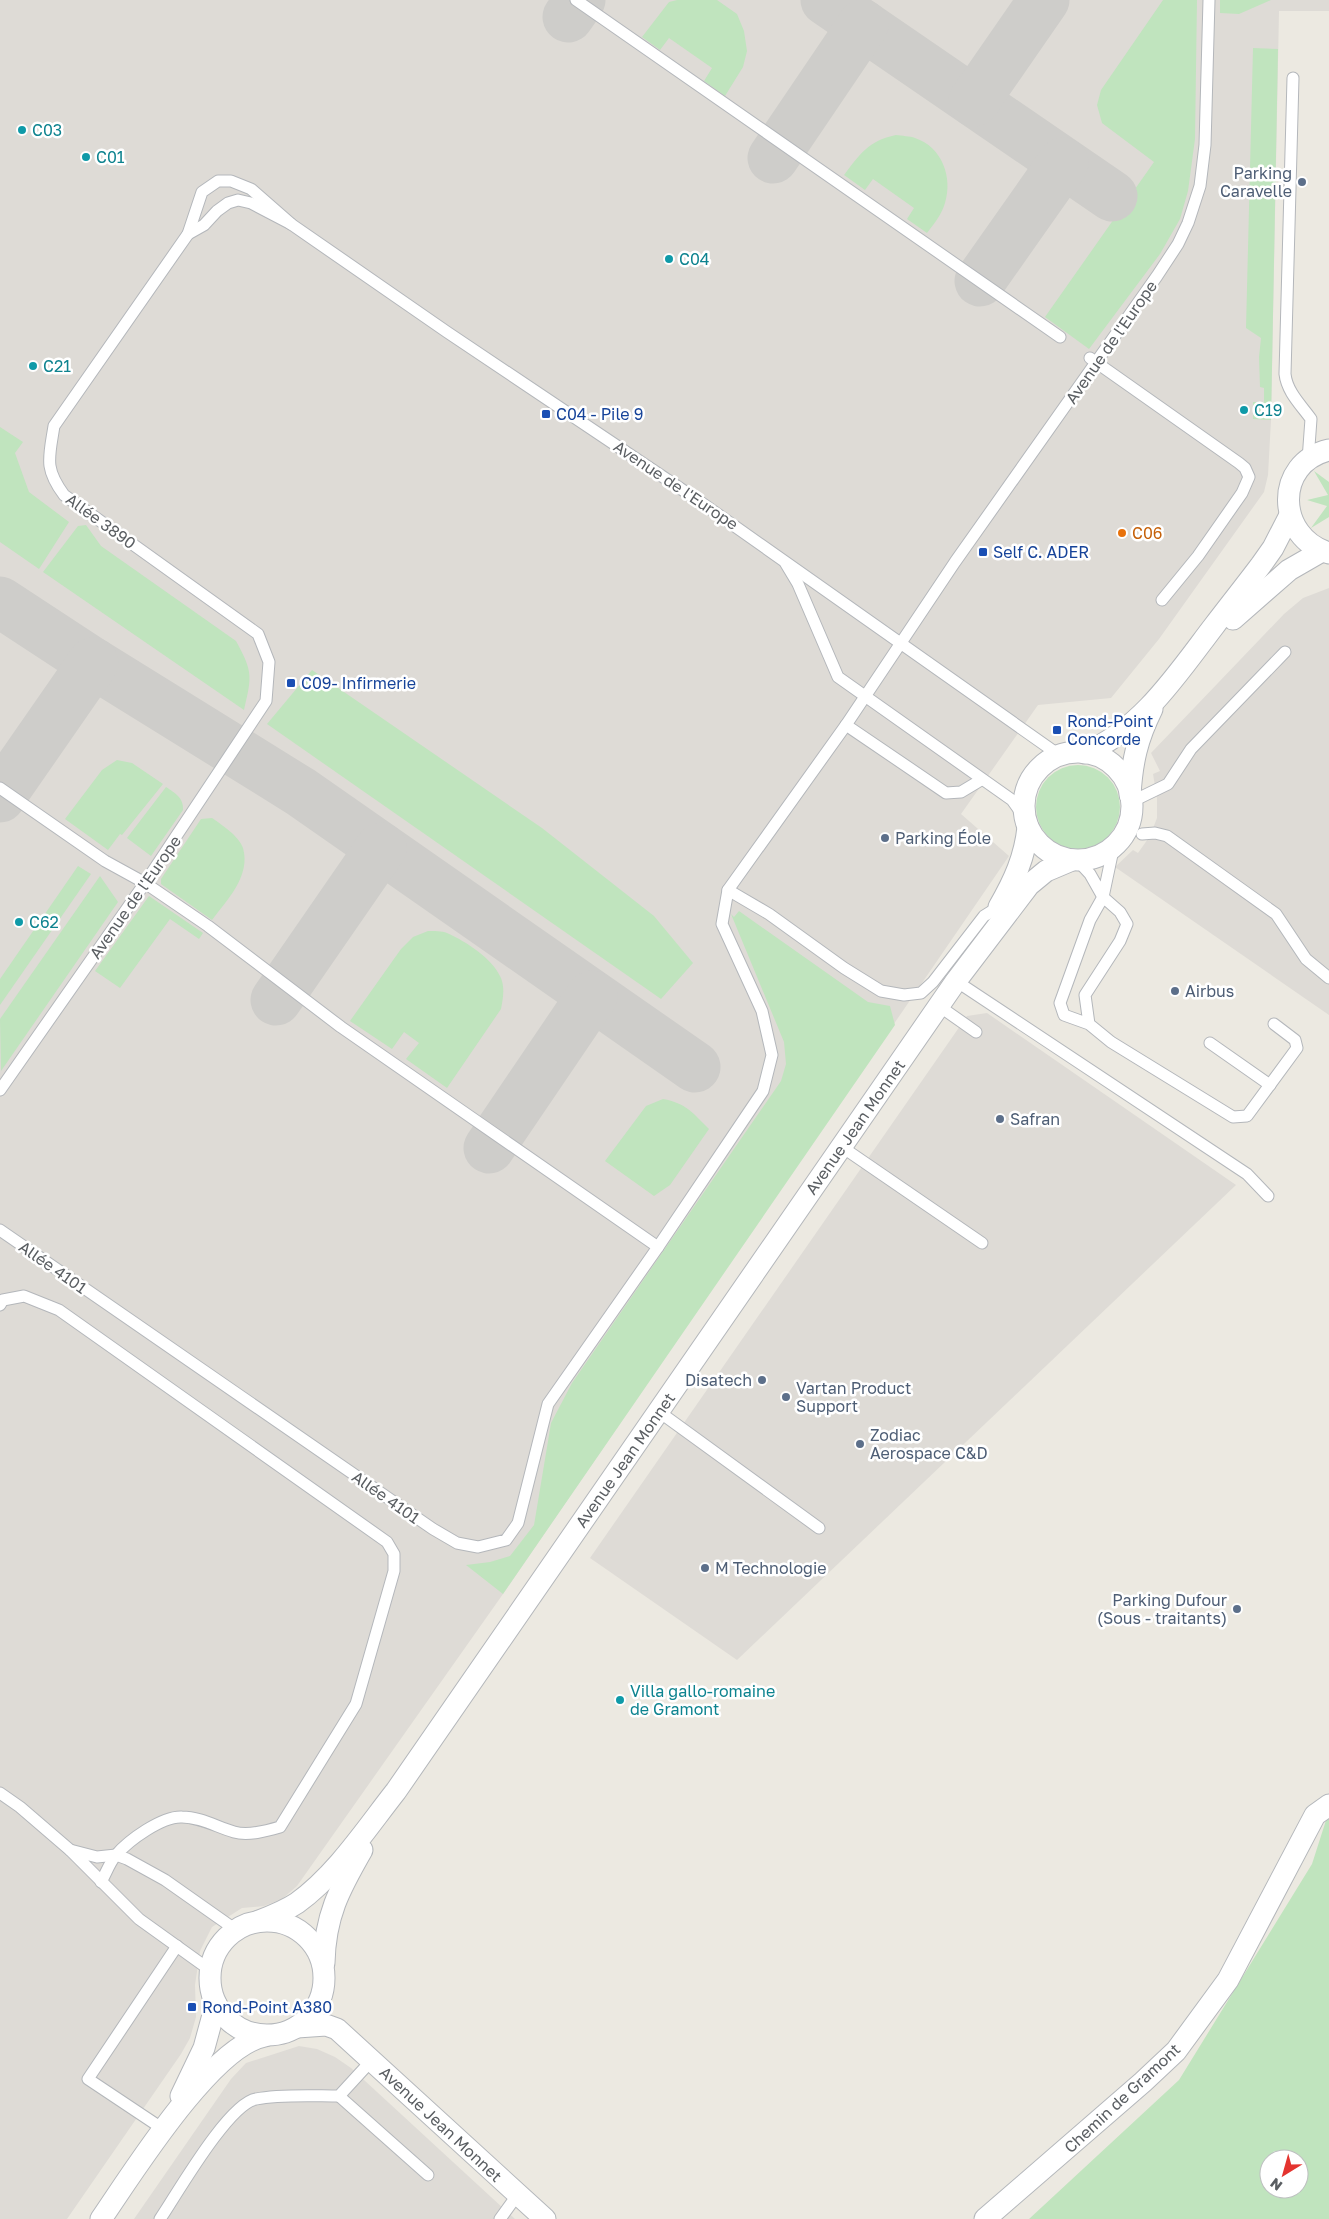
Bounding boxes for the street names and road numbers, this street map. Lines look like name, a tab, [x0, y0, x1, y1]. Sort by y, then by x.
street label: Avenue de l'Europe	[1061, 277, 1161, 407]
street label: Avenue de l'Europe	[610, 436, 742, 534]
street label: Allée 3890	[62, 489, 140, 553]
street label: Avenue de l'Europe	[85, 832, 185, 962]
street label: Avenue Jean Monnet	[801, 1056, 909, 1198]
street label: Allée 4101	[15, 1236, 91, 1298]
street label: Avenue Jean Monnet	[571, 1389, 679, 1531]
street label: Allée 4101	[348, 1466, 424, 1528]
street label: Chemin de Gramont	[1060, 2039, 1184, 2157]
street label: Avenue Jean Monnet	[376, 2062, 506, 2186]

